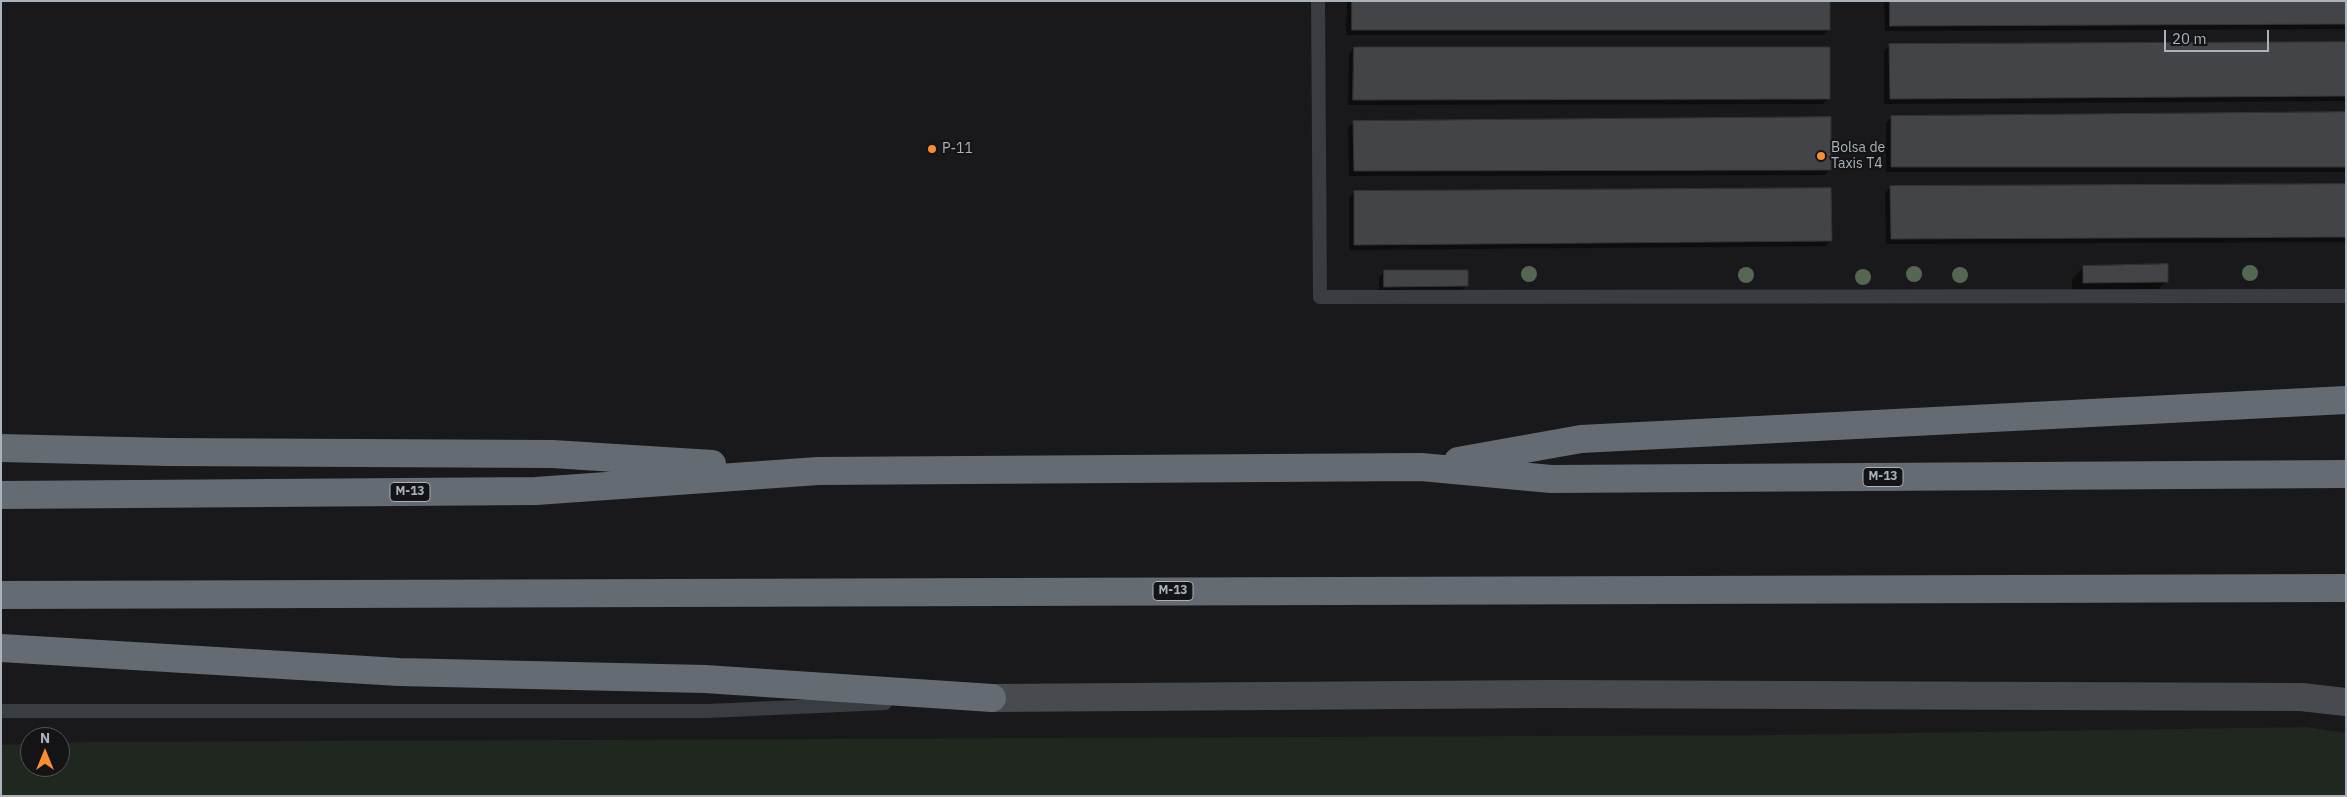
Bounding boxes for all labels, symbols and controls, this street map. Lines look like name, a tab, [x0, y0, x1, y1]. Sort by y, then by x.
scale bar	[2167, 20, 2272, 52]
text: 20 m	[2172, 29, 2207, 48]
place label: Bolsa de Taxis T4	[1831, 140, 1885, 172]
place label: P-11	[942, 141, 973, 157]
marker: P-11	[926, 143, 938, 155]
marker: Bolsa de Taxis T4	[1815, 150, 1827, 162]
road number: M-13	[1863, 468, 1903, 487]
road number: M-13	[390, 482, 430, 502]
road number: M-13	[1153, 582, 1193, 600]
north arrow	[20, 727, 70, 777]
text: N	[40, 729, 50, 747]

